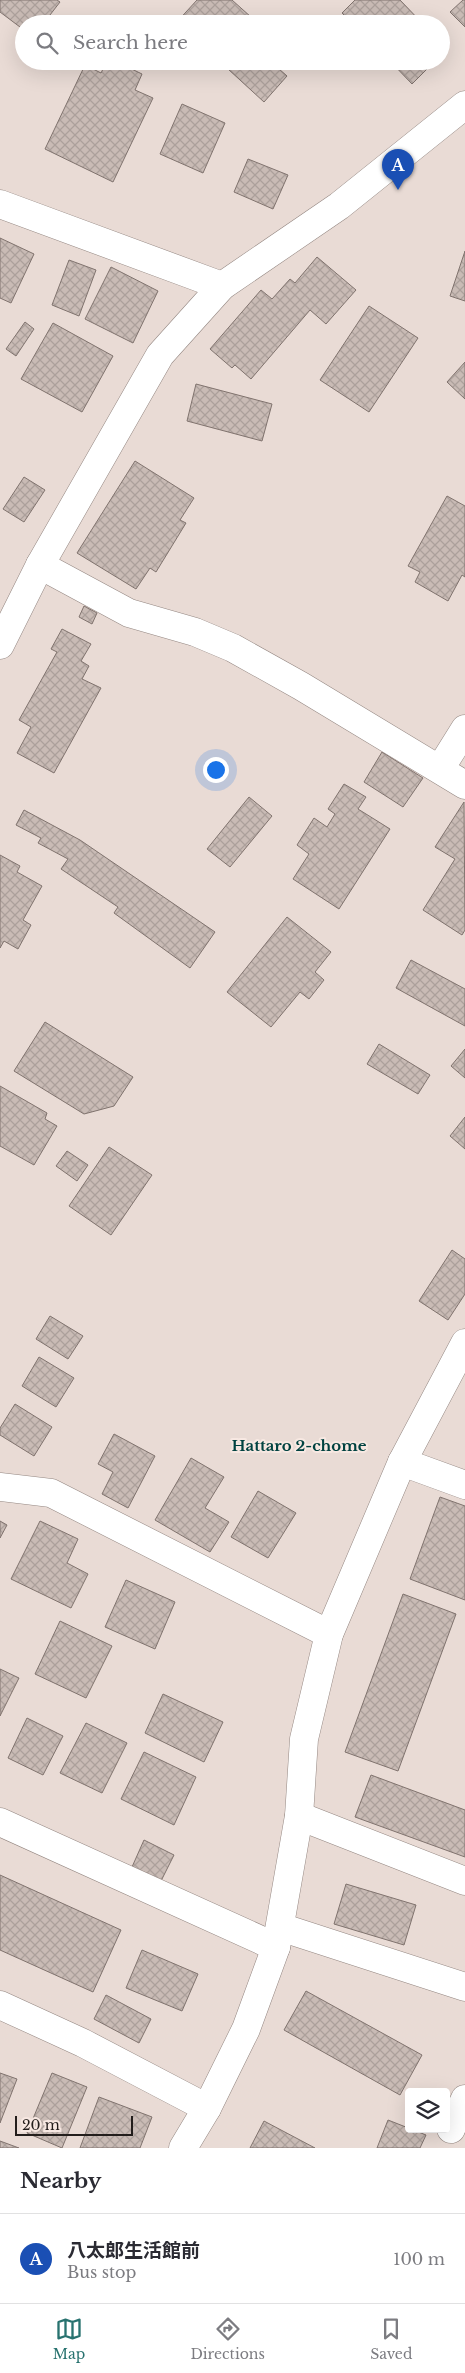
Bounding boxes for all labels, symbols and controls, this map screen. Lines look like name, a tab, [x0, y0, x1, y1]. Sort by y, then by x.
search box	[15, 15, 450, 70]
icon: search	[33, 29, 61, 57]
text: Search here	[73, 31, 188, 54]
pin: A	[382, 149, 414, 190]
your location	[203, 757, 229, 783]
district label: Hattaro 2-chome	[231, 1436, 367, 1455]
map controls	[405, 2088, 450, 2133]
button: layers	[405, 2088, 450, 2133]
scale bar	[15, 2113, 132, 2136]
text: 20 m	[22, 2116, 60, 2134]
text: Nearby	[20, 2168, 101, 2194]
text: 八太郎生活館前	[67, 2239, 200, 2262]
text: A	[30, 2249, 42, 2269]
text: 100 m	[393, 2249, 445, 2269]
text: Bus stop	[67, 2262, 136, 2282]
tab: Map	[53, 2315, 85, 2363]
tab: Directions	[190, 2315, 265, 2363]
tab: Saved	[370, 2315, 412, 2363]

